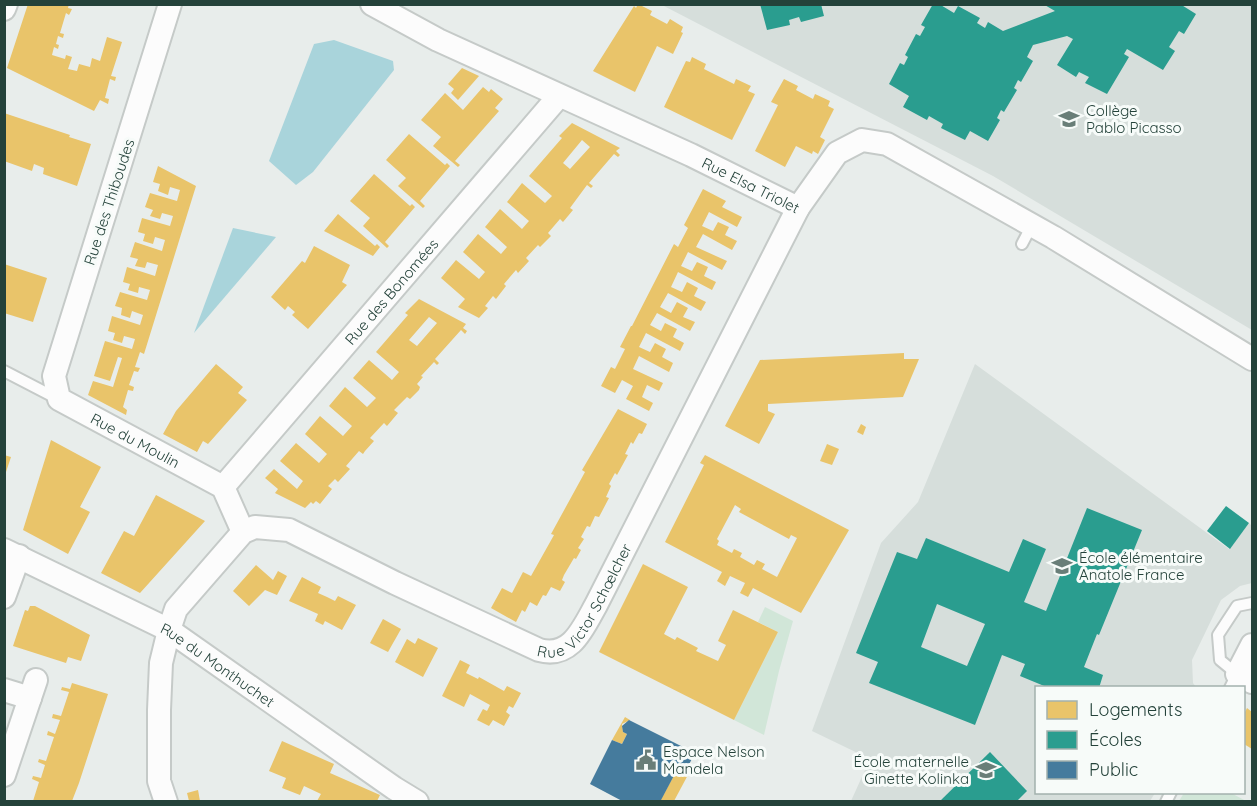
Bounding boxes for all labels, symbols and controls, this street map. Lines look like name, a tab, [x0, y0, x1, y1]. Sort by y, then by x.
place label: Collège Pablo Picasso	[1086, 101, 1182, 137]
school or university icon: Collège Pablo Picasso	[1057, 107, 1081, 131]
street label: Rue des Thiboudes	[80, 136, 138, 268]
street label: Rue Elsa Triolet	[699, 153, 803, 217]
street label: Rue des Bonomées	[340, 234, 442, 348]
street label: Rue du Moulin	[88, 408, 183, 472]
street label: Rue Victor Schœlcher	[535, 540, 635, 661]
place label: École élémentaire Anatole France	[1079, 548, 1203, 584]
school or university icon: École élémentaire Anatole France	[1050, 554, 1074, 578]
street label: Rue du Monthuchet	[158, 618, 279, 711]
legend	[1035, 686, 1245, 794]
text: Logements	[1089, 698, 1182, 721]
text: Écoles	[1089, 728, 1142, 751]
place label: Espace Nelson Mandela	[663, 742, 765, 778]
public building icon: Espace Nelson Mandela	[634, 748, 658, 772]
place label: École maternelle Ginette Kolinka	[853, 752, 969, 788]
school or university icon: École maternelle Ginette Kolinka	[974, 758, 998, 782]
text: Public	[1089, 758, 1138, 781]

